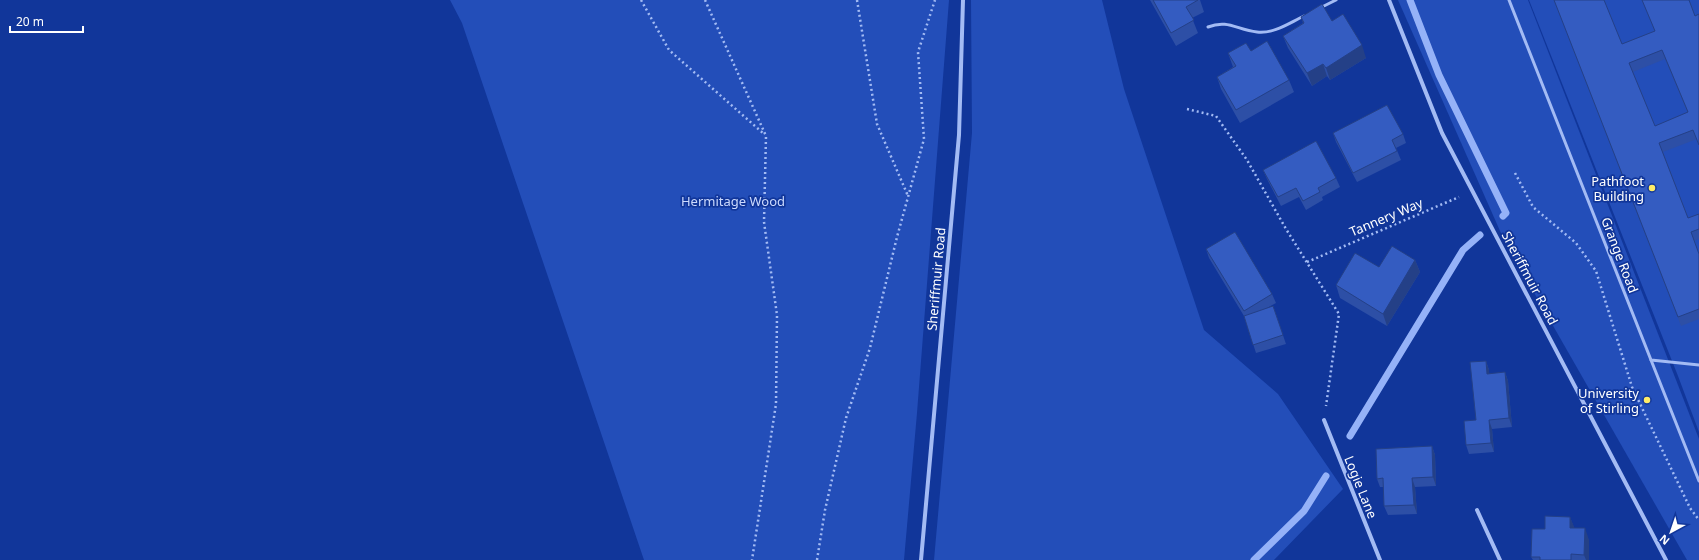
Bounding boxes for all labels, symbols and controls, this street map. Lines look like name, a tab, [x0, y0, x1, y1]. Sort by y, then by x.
scale bar	[10, 8, 83, 34]
text: 20 m	[16, 13, 44, 30]
place label: Pathfoot Building	[1591, 172, 1644, 205]
marker: Pathfoot Building	[1647, 183, 1657, 193]
park label: Hermitage Wood	[681, 192, 785, 210]
street label: Tannery Way	[1347, 193, 1426, 241]
street label: Grange Road	[1597, 214, 1643, 296]
street label: Sheriffmuir Road	[923, 227, 949, 331]
street label: Sheriffmuir Road	[1498, 228, 1562, 328]
place label: University of Stirling	[1578, 384, 1639, 417]
marker: University of Stirling	[1642, 395, 1652, 405]
street label: Logie Lane	[1340, 453, 1382, 521]
north arrow	[1651, 512, 1691, 552]
text: N	[1656, 531, 1673, 549]

